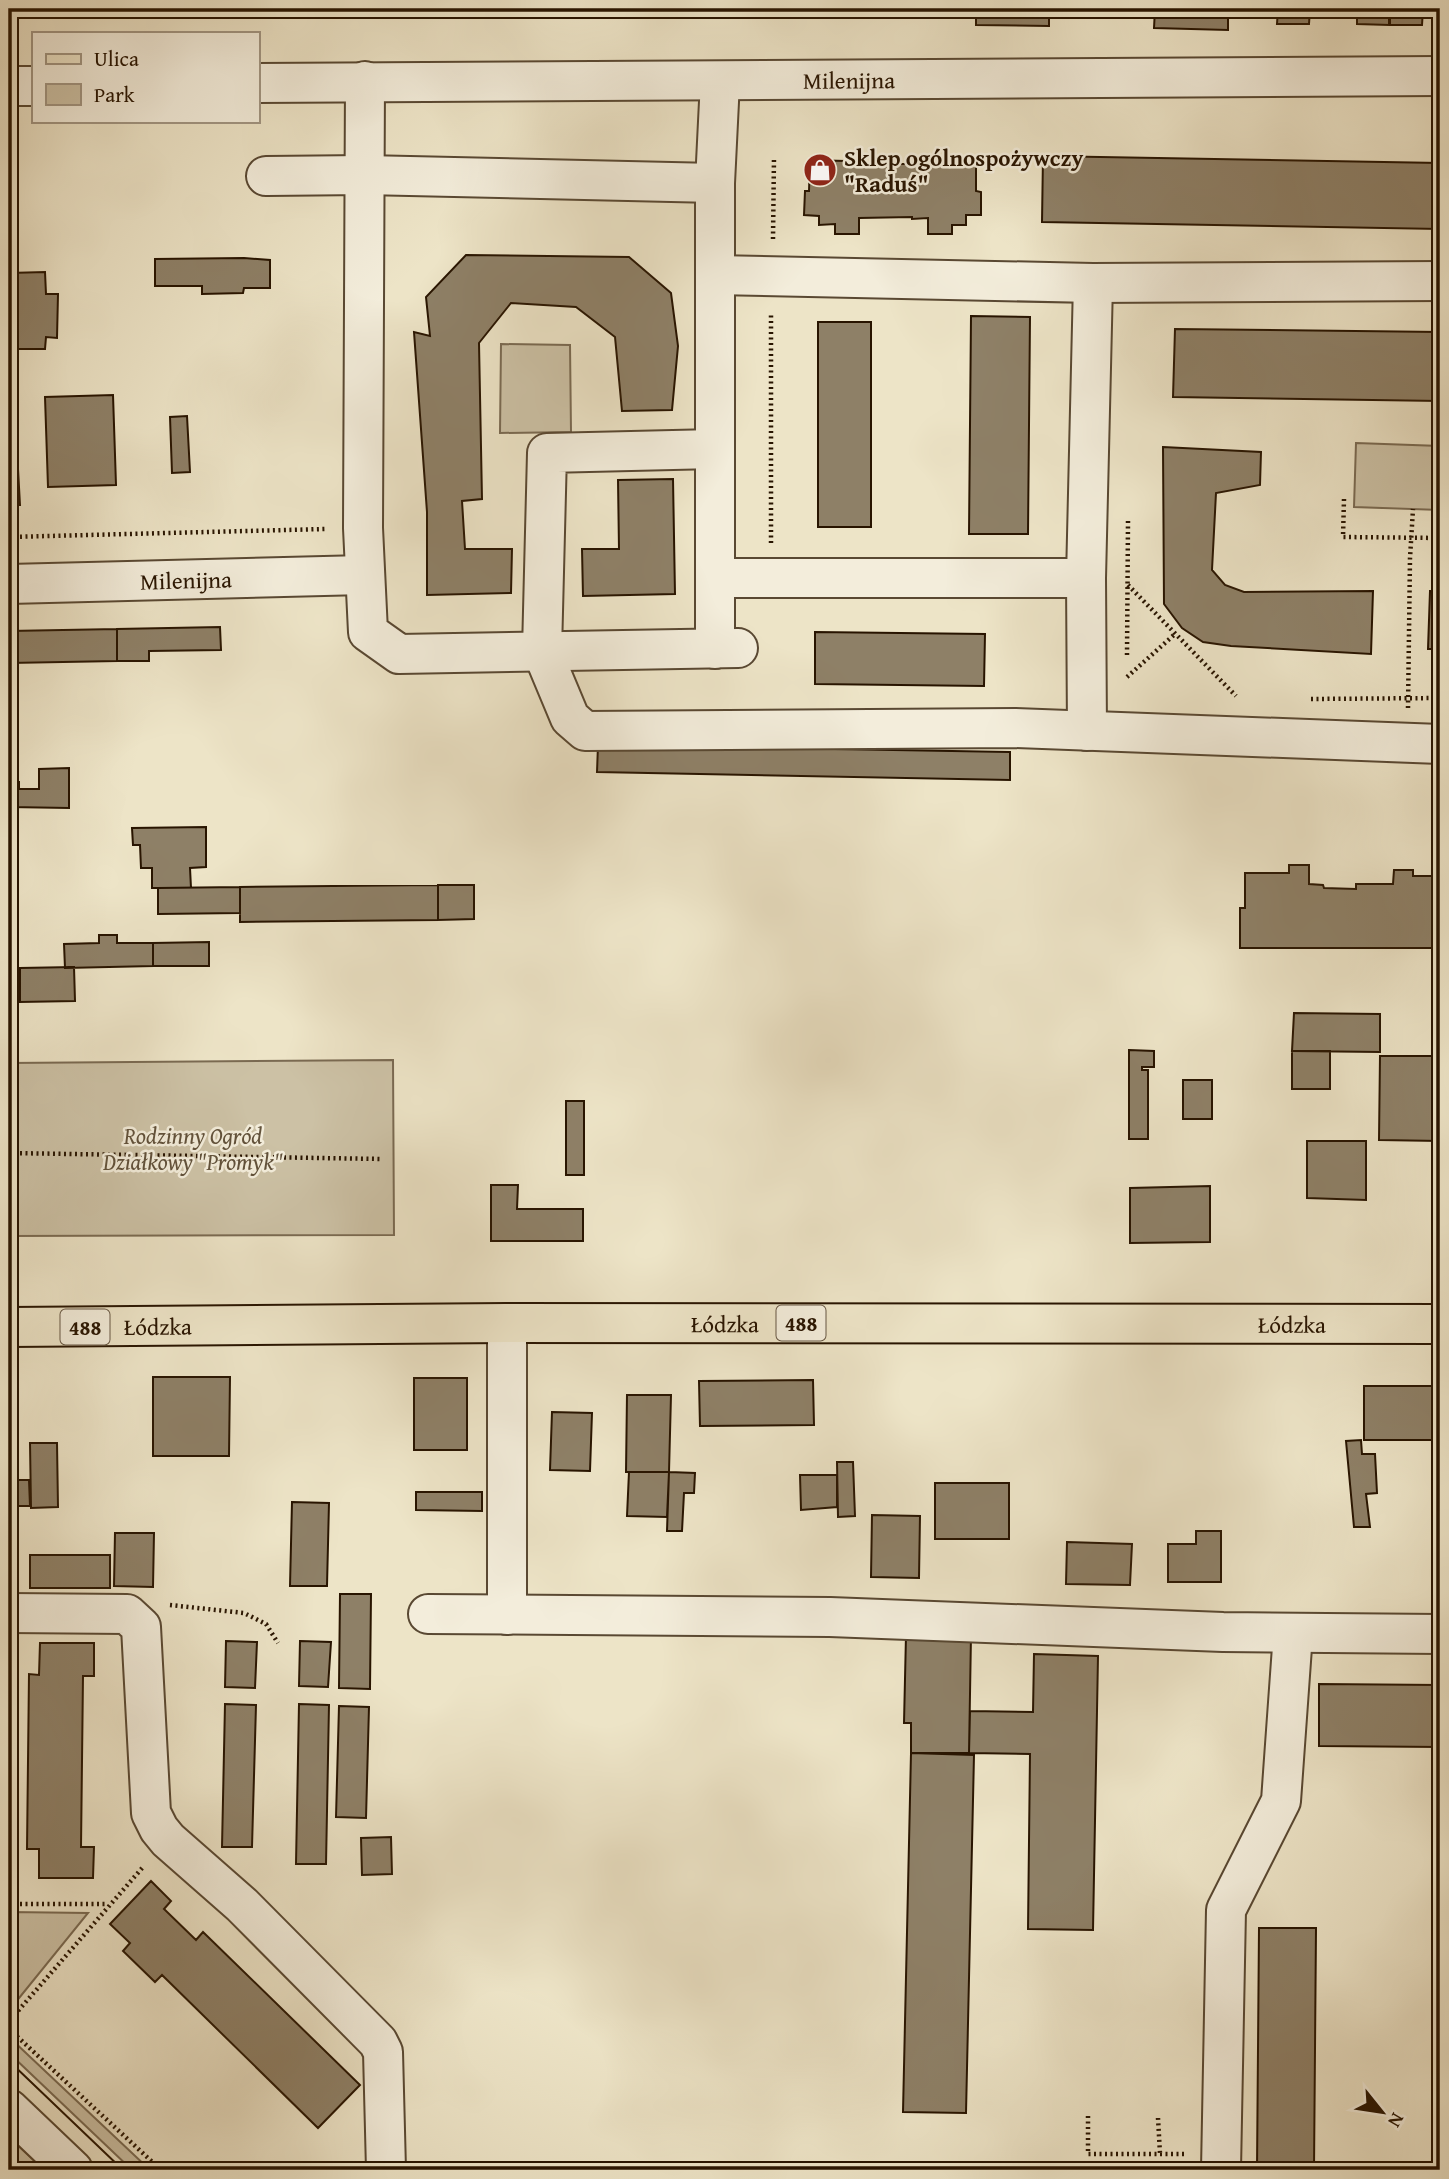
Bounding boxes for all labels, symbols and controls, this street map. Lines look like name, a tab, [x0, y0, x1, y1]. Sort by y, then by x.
legend	[32, 32, 259, 122]
text: Ulica	[94, 43, 139, 74]
street label: Milenijna	[803, 63, 895, 96]
text: Park	[94, 79, 135, 110]
place label: Sklep ogólnospożywczy "Raduś"	[844, 141, 1083, 200]
shop icon: Sklep ogólnospożywczy "Raduś"	[801, 151, 839, 189]
street label: Milenijna	[140, 562, 232, 597]
park label: Rodzinny Ogród Działkowy "Promyk"	[102, 1119, 283, 1178]
road number: 488	[776, 1306, 826, 1340]
street label: Łódzka	[691, 1307, 759, 1340]
street label: Łódzka	[1258, 1307, 1326, 1340]
street label: Łódzka	[124, 1309, 192, 1343]
road number: 488	[60, 1310, 110, 1344]
north arrow	[1348, 2078, 1418, 2148]
text: N	[1381, 2108, 1412, 2133]

